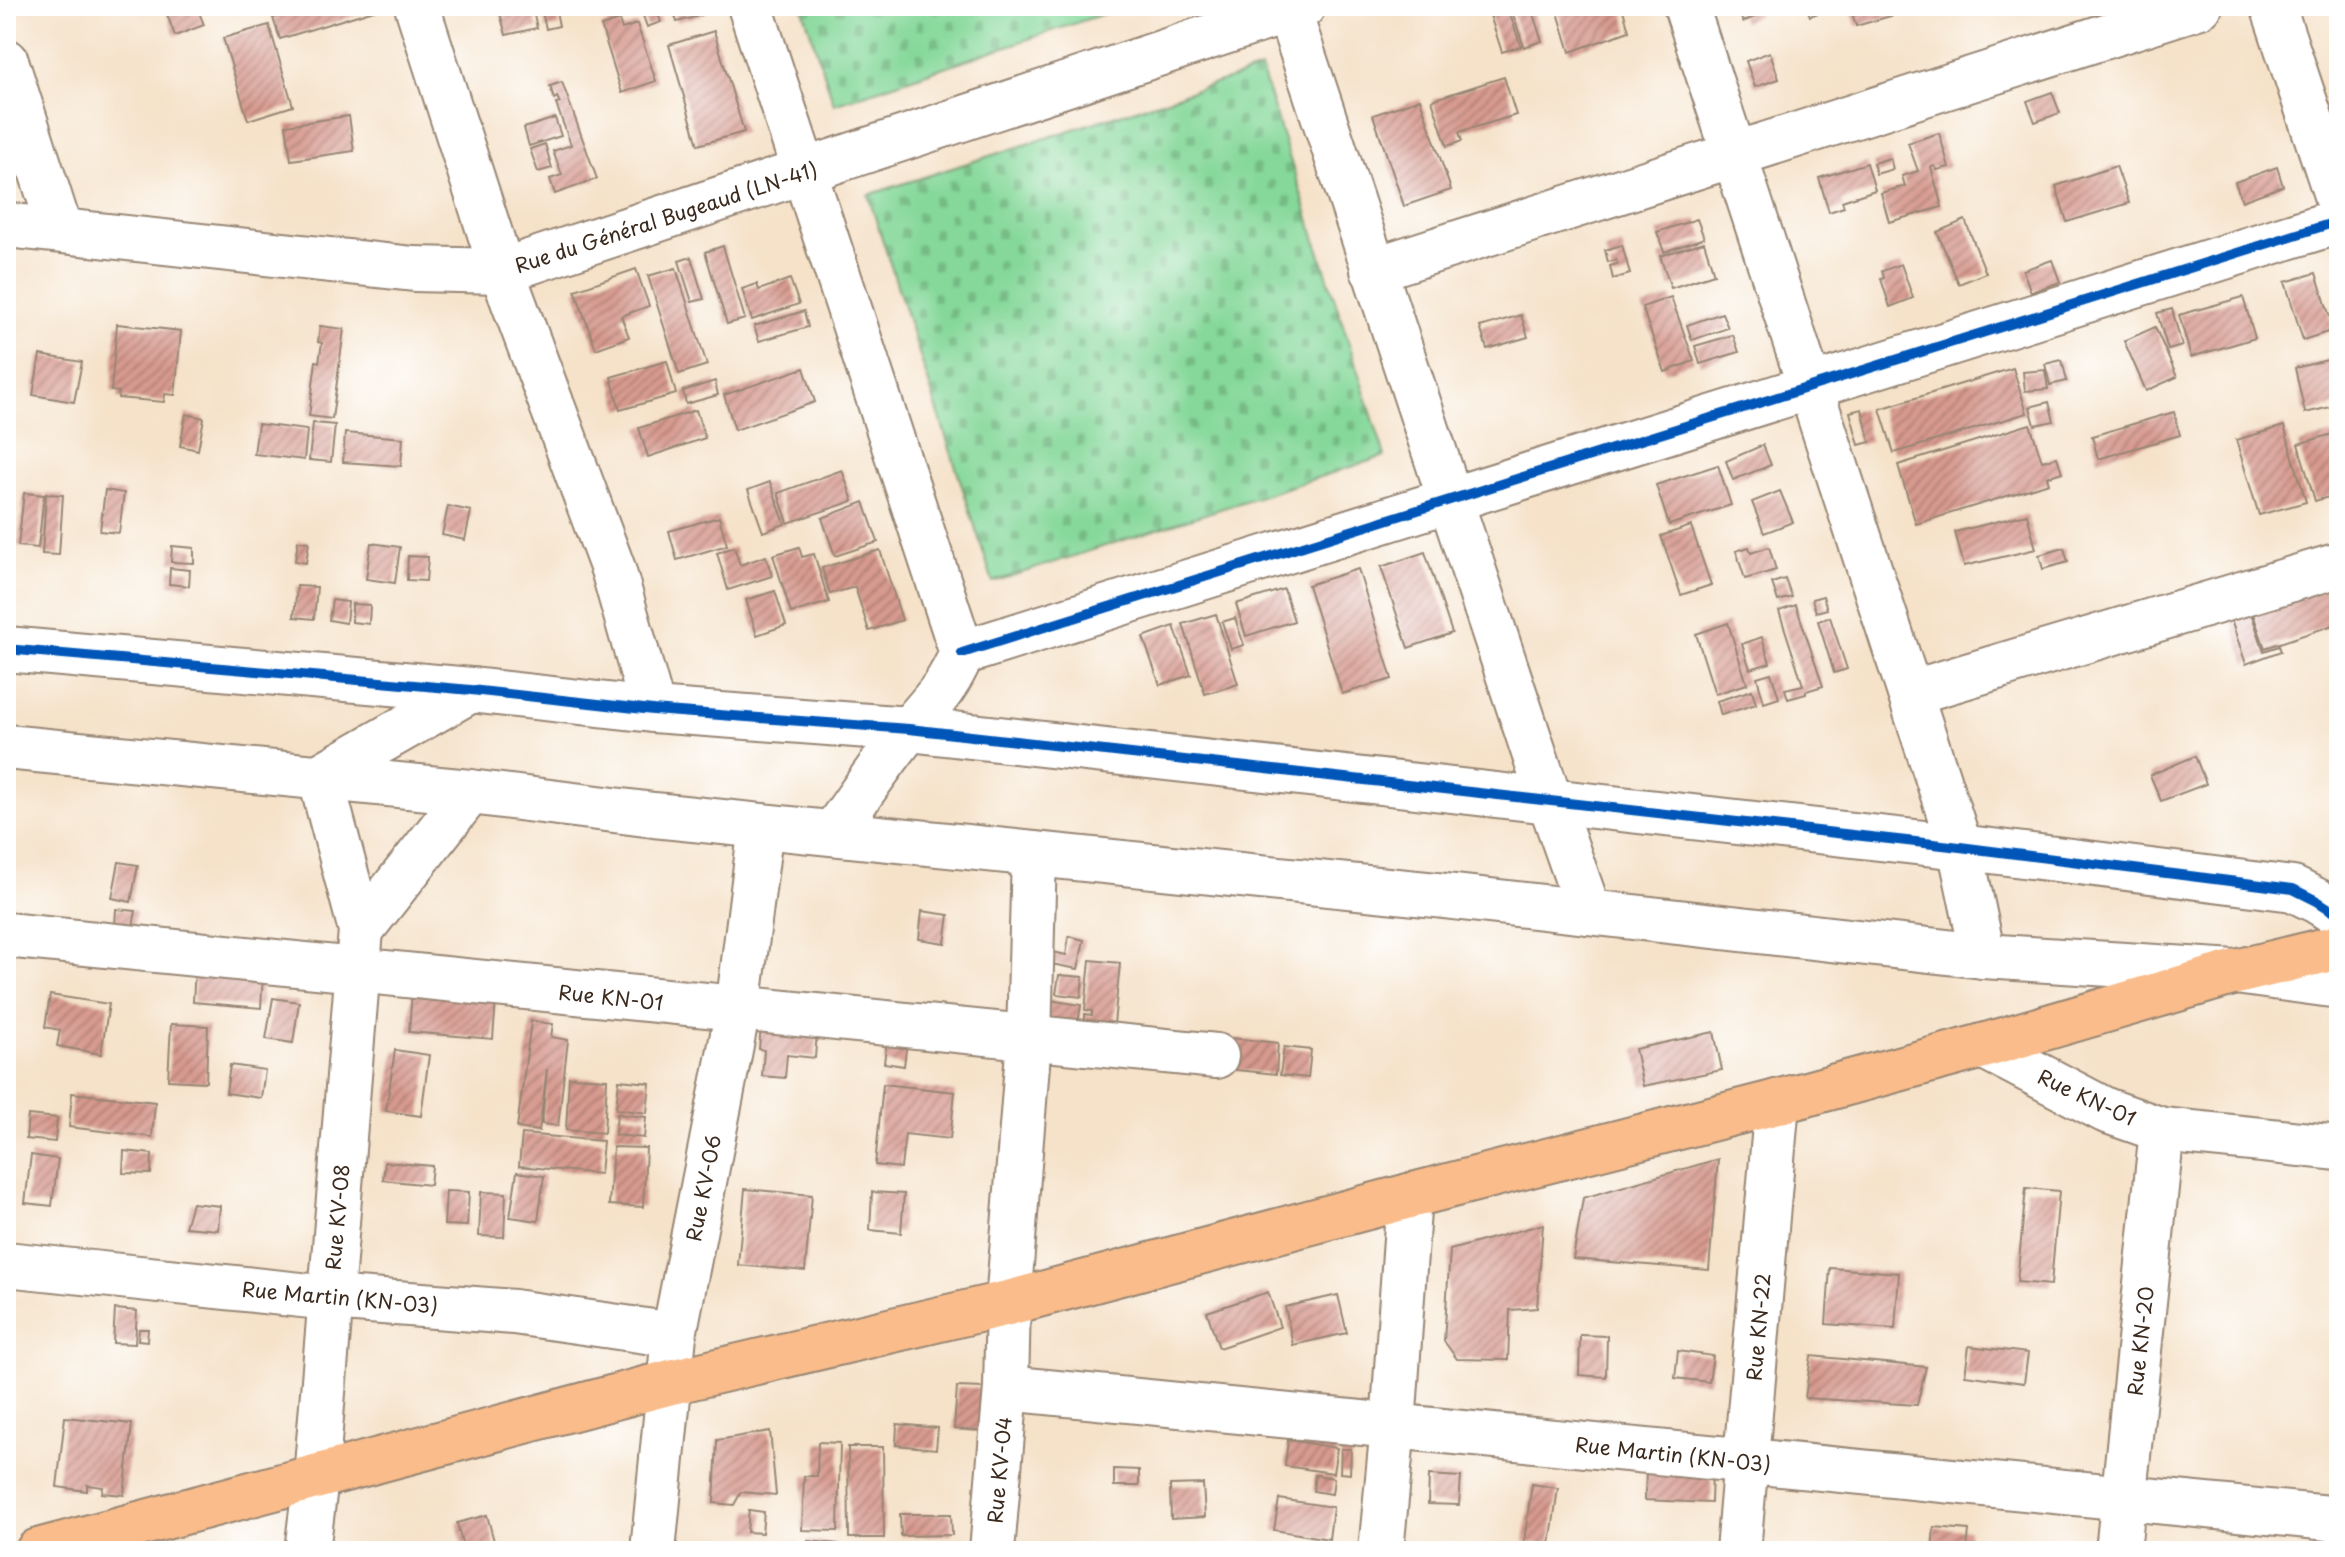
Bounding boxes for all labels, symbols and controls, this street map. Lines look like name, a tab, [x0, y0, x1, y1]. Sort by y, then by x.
street label: Rue du Général Bugeaud (LN-41)	[511, 154, 821, 280]
street label: Rue KN-01	[557, 977, 665, 1017]
street label: Rue KN-01	[2033, 1061, 2141, 1133]
street label: Rue KV-06	[678, 1132, 728, 1244]
street label: Rue KV-08	[317, 1163, 357, 1271]
street label: Rue KN-22	[1738, 1272, 1778, 1382]
street label: Rue Martin (KN-03)	[241, 1273, 439, 1321]
street label: Rue KN-20	[2119, 1285, 2161, 1397]
street label: Rue KV-04	[979, 1415, 1019, 1525]
street label: Rue Martin (KN-03)	[1574, 1429, 1772, 1479]

